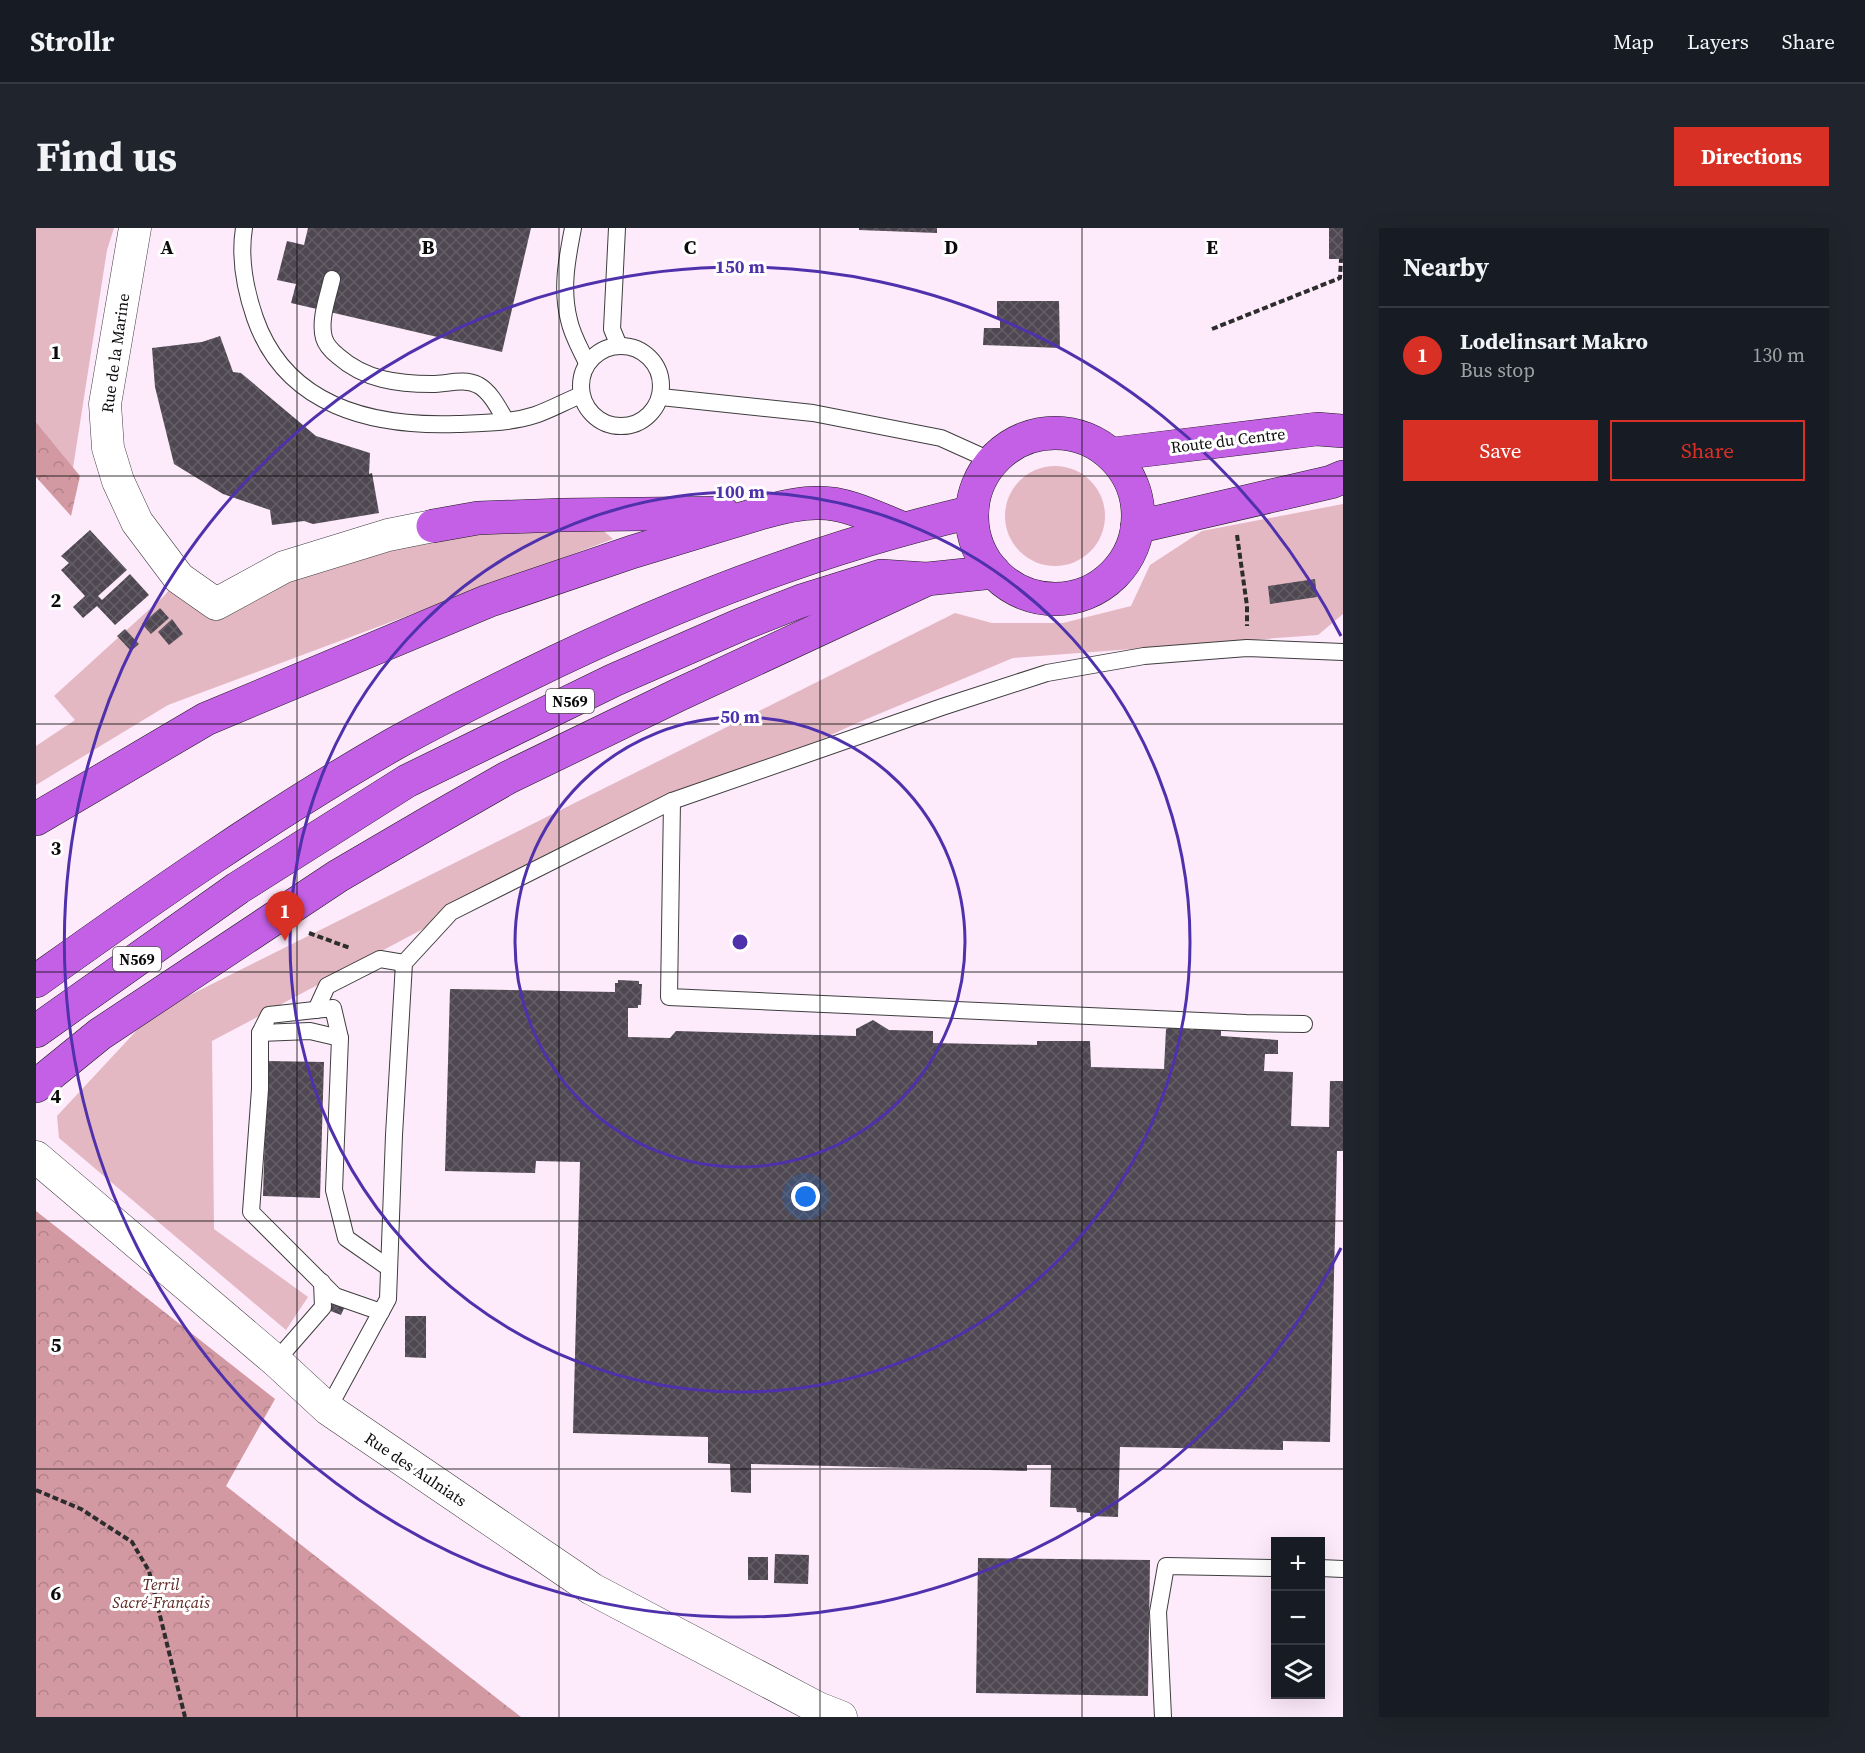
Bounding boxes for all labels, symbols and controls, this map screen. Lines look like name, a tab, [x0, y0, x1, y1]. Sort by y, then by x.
text: Strollr	[30, 22, 114, 60]
text: Map	[1613, 27, 1654, 56]
text: Layers	[1687, 27, 1749, 56]
text: Share	[1782, 27, 1835, 56]
text: Find us	[36, 127, 177, 185]
button: Directions	[1674, 127, 1829, 186]
text: A	[160, 233, 174, 261]
text: B	[421, 233, 435, 261]
text: C	[684, 233, 696, 261]
text: D	[944, 233, 958, 261]
text: E	[1206, 233, 1218, 261]
text: Nearby	[1403, 249, 1489, 285]
text: 150 m	[715, 254, 765, 279]
street label: Rue de la Marine	[96, 292, 134, 414]
text: Lodelinsart Makro	[1460, 326, 1648, 356]
text: 1	[51, 338, 61, 366]
text: 1	[1417, 341, 1428, 369]
text: 130 m	[1752, 341, 1805, 369]
text: Bus stop	[1460, 356, 1535, 384]
button: Save	[1403, 420, 1598, 481]
button: Share	[1610, 420, 1805, 481]
street label: Route du Centre	[1170, 422, 1286, 458]
text: 100 m	[715, 479, 765, 504]
text: 2	[51, 586, 62, 614]
road number: N569	[546, 689, 594, 713]
text: 50 m	[720, 704, 760, 729]
text: 3	[51, 834, 62, 862]
pin: 1	[266, 892, 304, 941]
centre of rings	[730, 932, 750, 952]
road number: N569	[113, 947, 161, 971]
text: 4	[51, 1082, 62, 1110]
your location	[791, 1182, 820, 1211]
text: 5	[51, 1331, 62, 1359]
street label: Rue des Aulniats	[361, 1427, 471, 1511]
map controls	[1271, 1537, 1325, 1699]
button: +	[1271, 1537, 1325, 1591]
park label: Terril Sacré-Français	[112, 1573, 210, 1613]
text: 6	[51, 1579, 62, 1607]
button: −	[1271, 1591, 1325, 1645]
button: layers	[1271, 1645, 1325, 1699]

